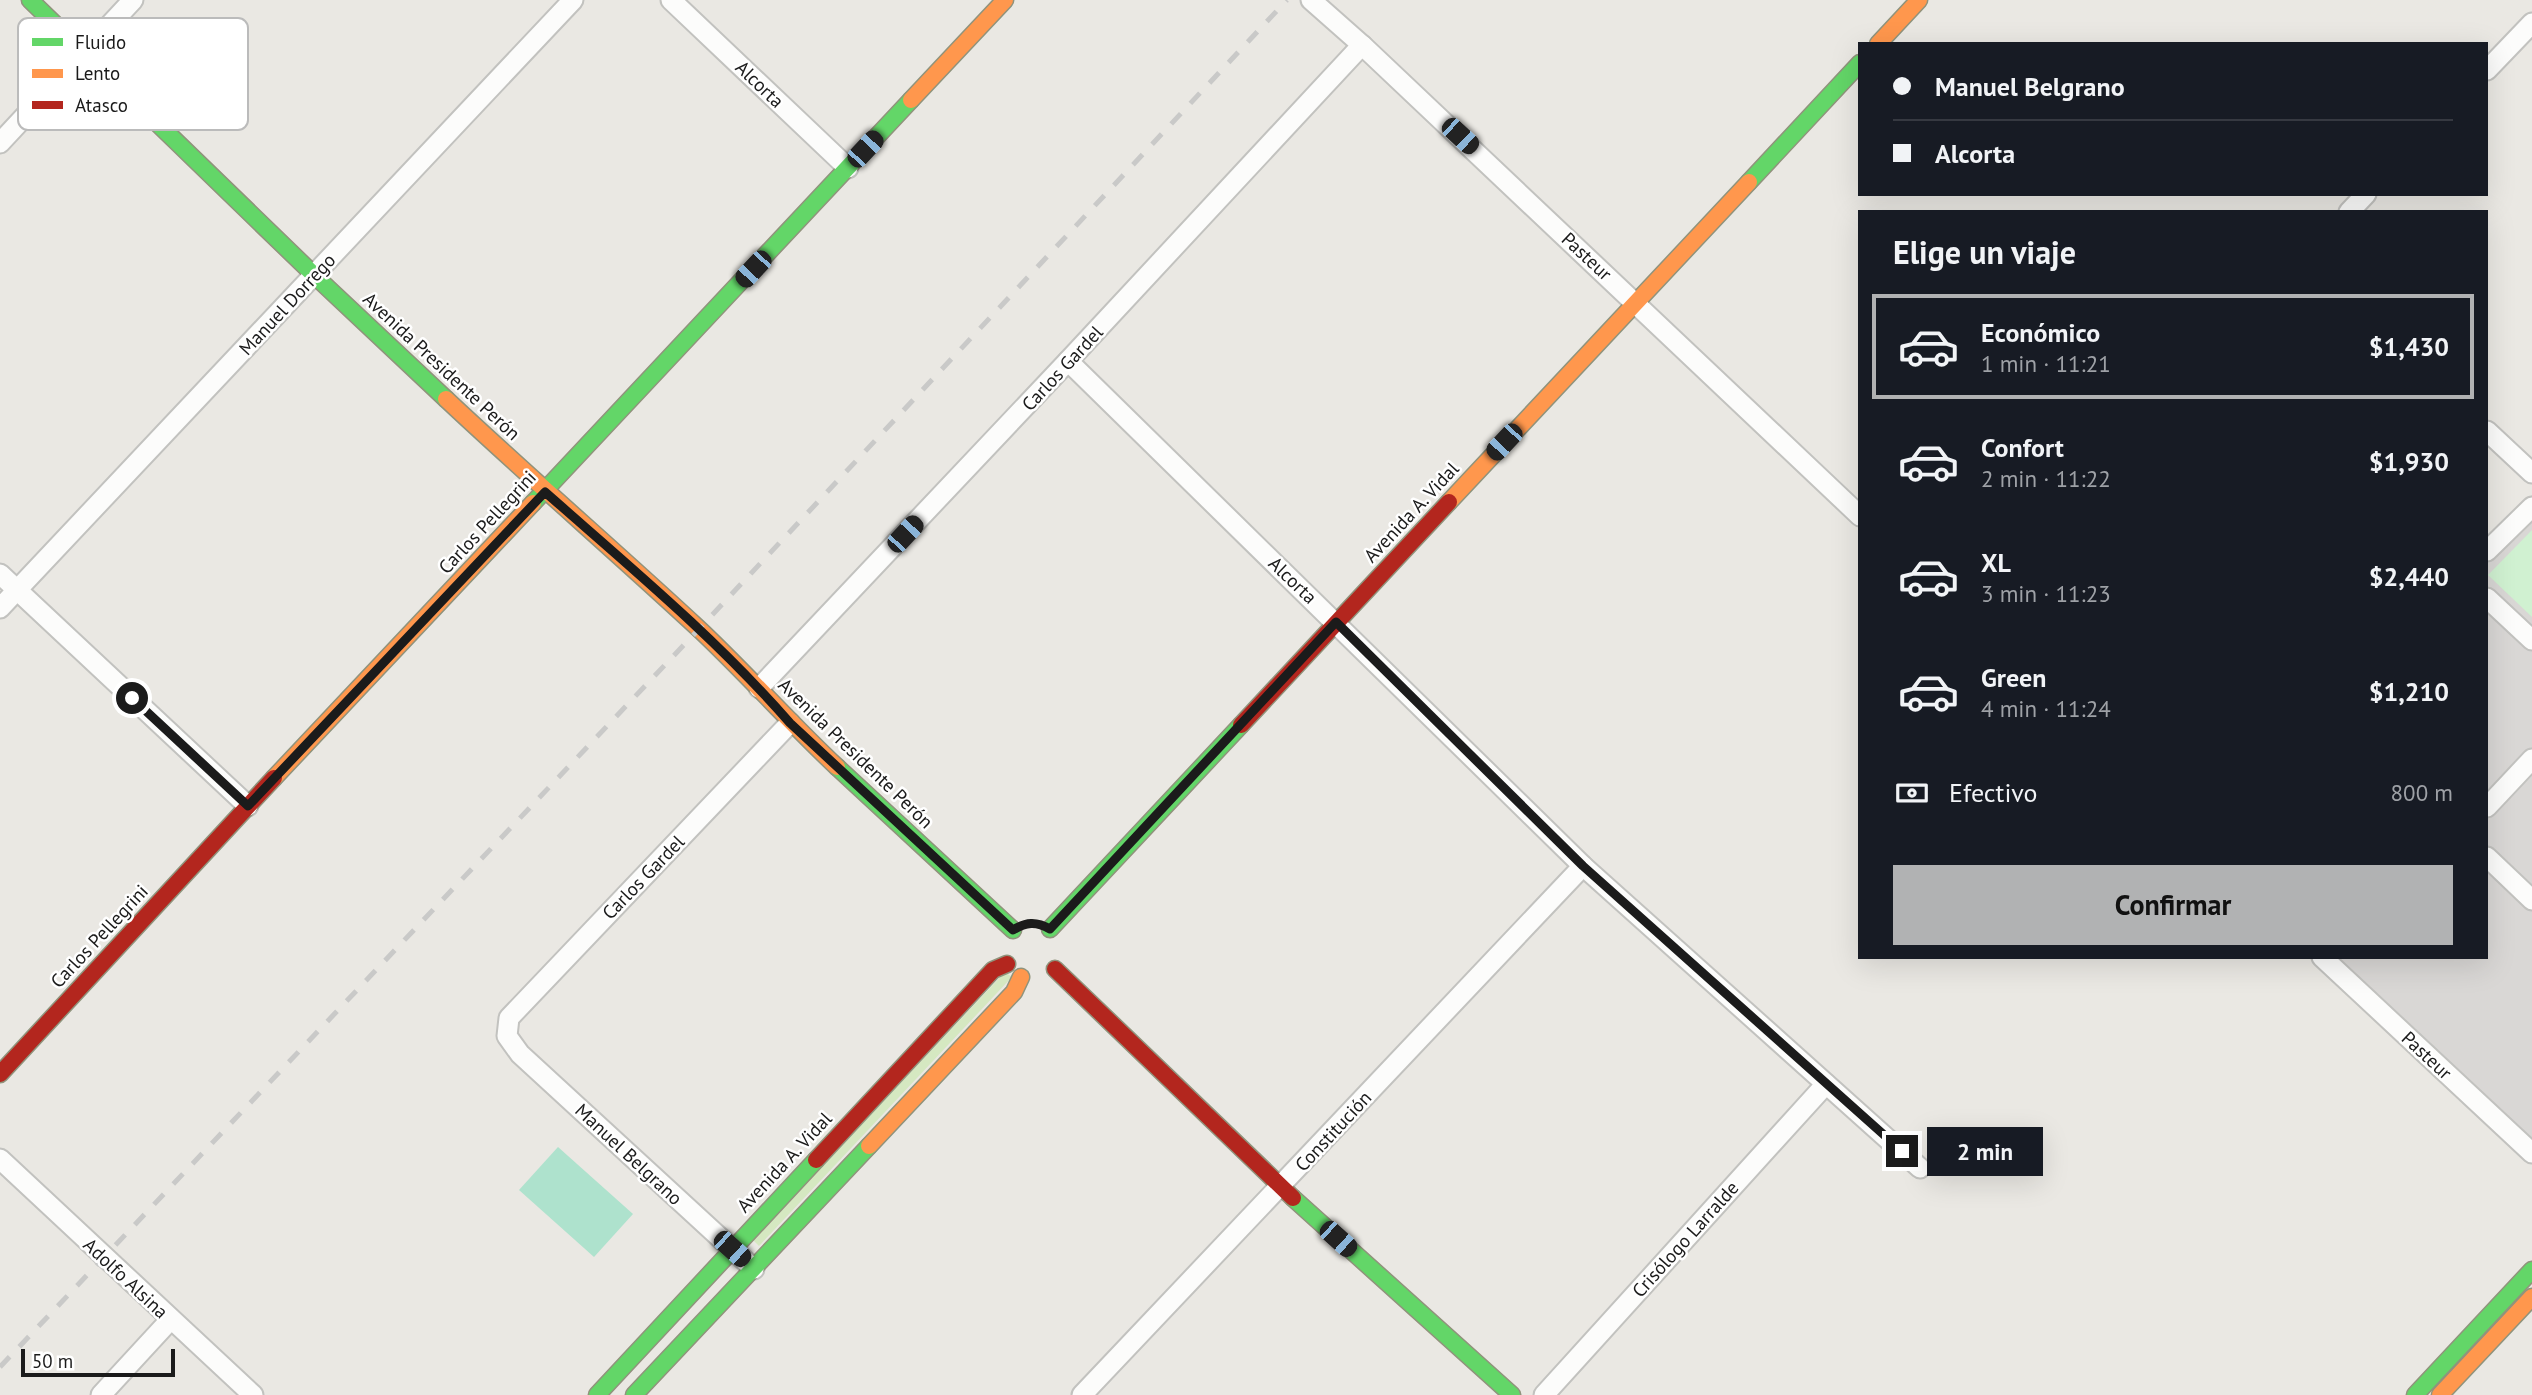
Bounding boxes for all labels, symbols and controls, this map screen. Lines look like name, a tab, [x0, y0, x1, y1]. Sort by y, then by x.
legend	[18, 18, 248, 130]
text: Fluido	[75, 30, 126, 54]
street label: Alcorta	[731, 55, 789, 113]
text: Lento	[75, 61, 120, 85]
text: Manuel Belgrano	[1935, 70, 2125, 103]
text: Atasco	[75, 93, 128, 117]
car	[1438, 114, 1483, 158]
car	[843, 126, 888, 172]
text: Alcorta	[1935, 137, 2015, 170]
street label: Pasteur	[1557, 227, 1618, 286]
text: Elige un viaje	[1893, 231, 2076, 273]
car	[731, 246, 776, 292]
street label: Manuel Dorrego	[234, 248, 340, 360]
street label: Avenida Presidente Perón	[358, 287, 526, 445]
icon: car	[1897, 315, 1960, 378]
text: Económico	[1981, 316, 2100, 349]
street label: Carlos Gardel	[1016, 320, 1108, 416]
text: $1,430	[2369, 330, 2449, 363]
text: 1 min · 11:21	[1981, 349, 2111, 378]
car	[1482, 419, 1527, 465]
icon: car	[1897, 430, 1960, 493]
text: Confort	[1981, 431, 2064, 464]
text: $1,930	[2369, 445, 2449, 478]
street label: Avenida A. Vidal	[1358, 457, 1464, 567]
text: 2 min · 11:22	[1981, 464, 2111, 493]
street label: Carlos Pellegrini	[433, 465, 541, 579]
car	[883, 511, 928, 557]
icon: car	[1897, 545, 1960, 608]
text: XL	[1981, 546, 2011, 579]
street label: Alcorta	[1264, 551, 1322, 609]
text: $2,440	[2369, 560, 2449, 593]
text: 3 min · 11:23	[1981, 579, 2111, 608]
icon: car	[1897, 660, 1960, 723]
text: Green	[1981, 661, 2046, 694]
street label: Avenida Presidente Perón	[773, 673, 939, 833]
text: $1,210	[2369, 675, 2449, 708]
route start	[116, 682, 148, 714]
text: 4 min · 11:24	[1981, 694, 2111, 723]
icon: cash	[1893, 774, 1931, 812]
text: Efectivo	[1949, 776, 2038, 809]
text: 800 m	[2391, 778, 2453, 807]
street label: Carlos Gardel	[597, 829, 690, 924]
button: Confirmar	[1893, 865, 2453, 945]
street label: Carlos Pellegrini	[45, 879, 153, 993]
street label: Pasteur	[2397, 1026, 2458, 1085]
street label: Constitución	[1290, 1086, 1376, 1176]
street label: Manuel Belgrano	[570, 1098, 688, 1210]
street label: Avenida A. Vidal	[731, 1107, 837, 1217]
callout: 2 min	[1926, 1126, 2042, 1176]
route end	[1886, 1135, 1918, 1167]
text: 2 min	[1957, 1137, 2013, 1166]
street label: Crisólogo Larralde	[1627, 1176, 1743, 1302]
car	[1316, 1217, 1361, 1261]
car	[710, 1227, 755, 1271]
street label: Adolfo Alsina	[79, 1233, 173, 1323]
scale bar	[21, 1346, 175, 1378]
text: 50 m	[32, 1349, 73, 1373]

